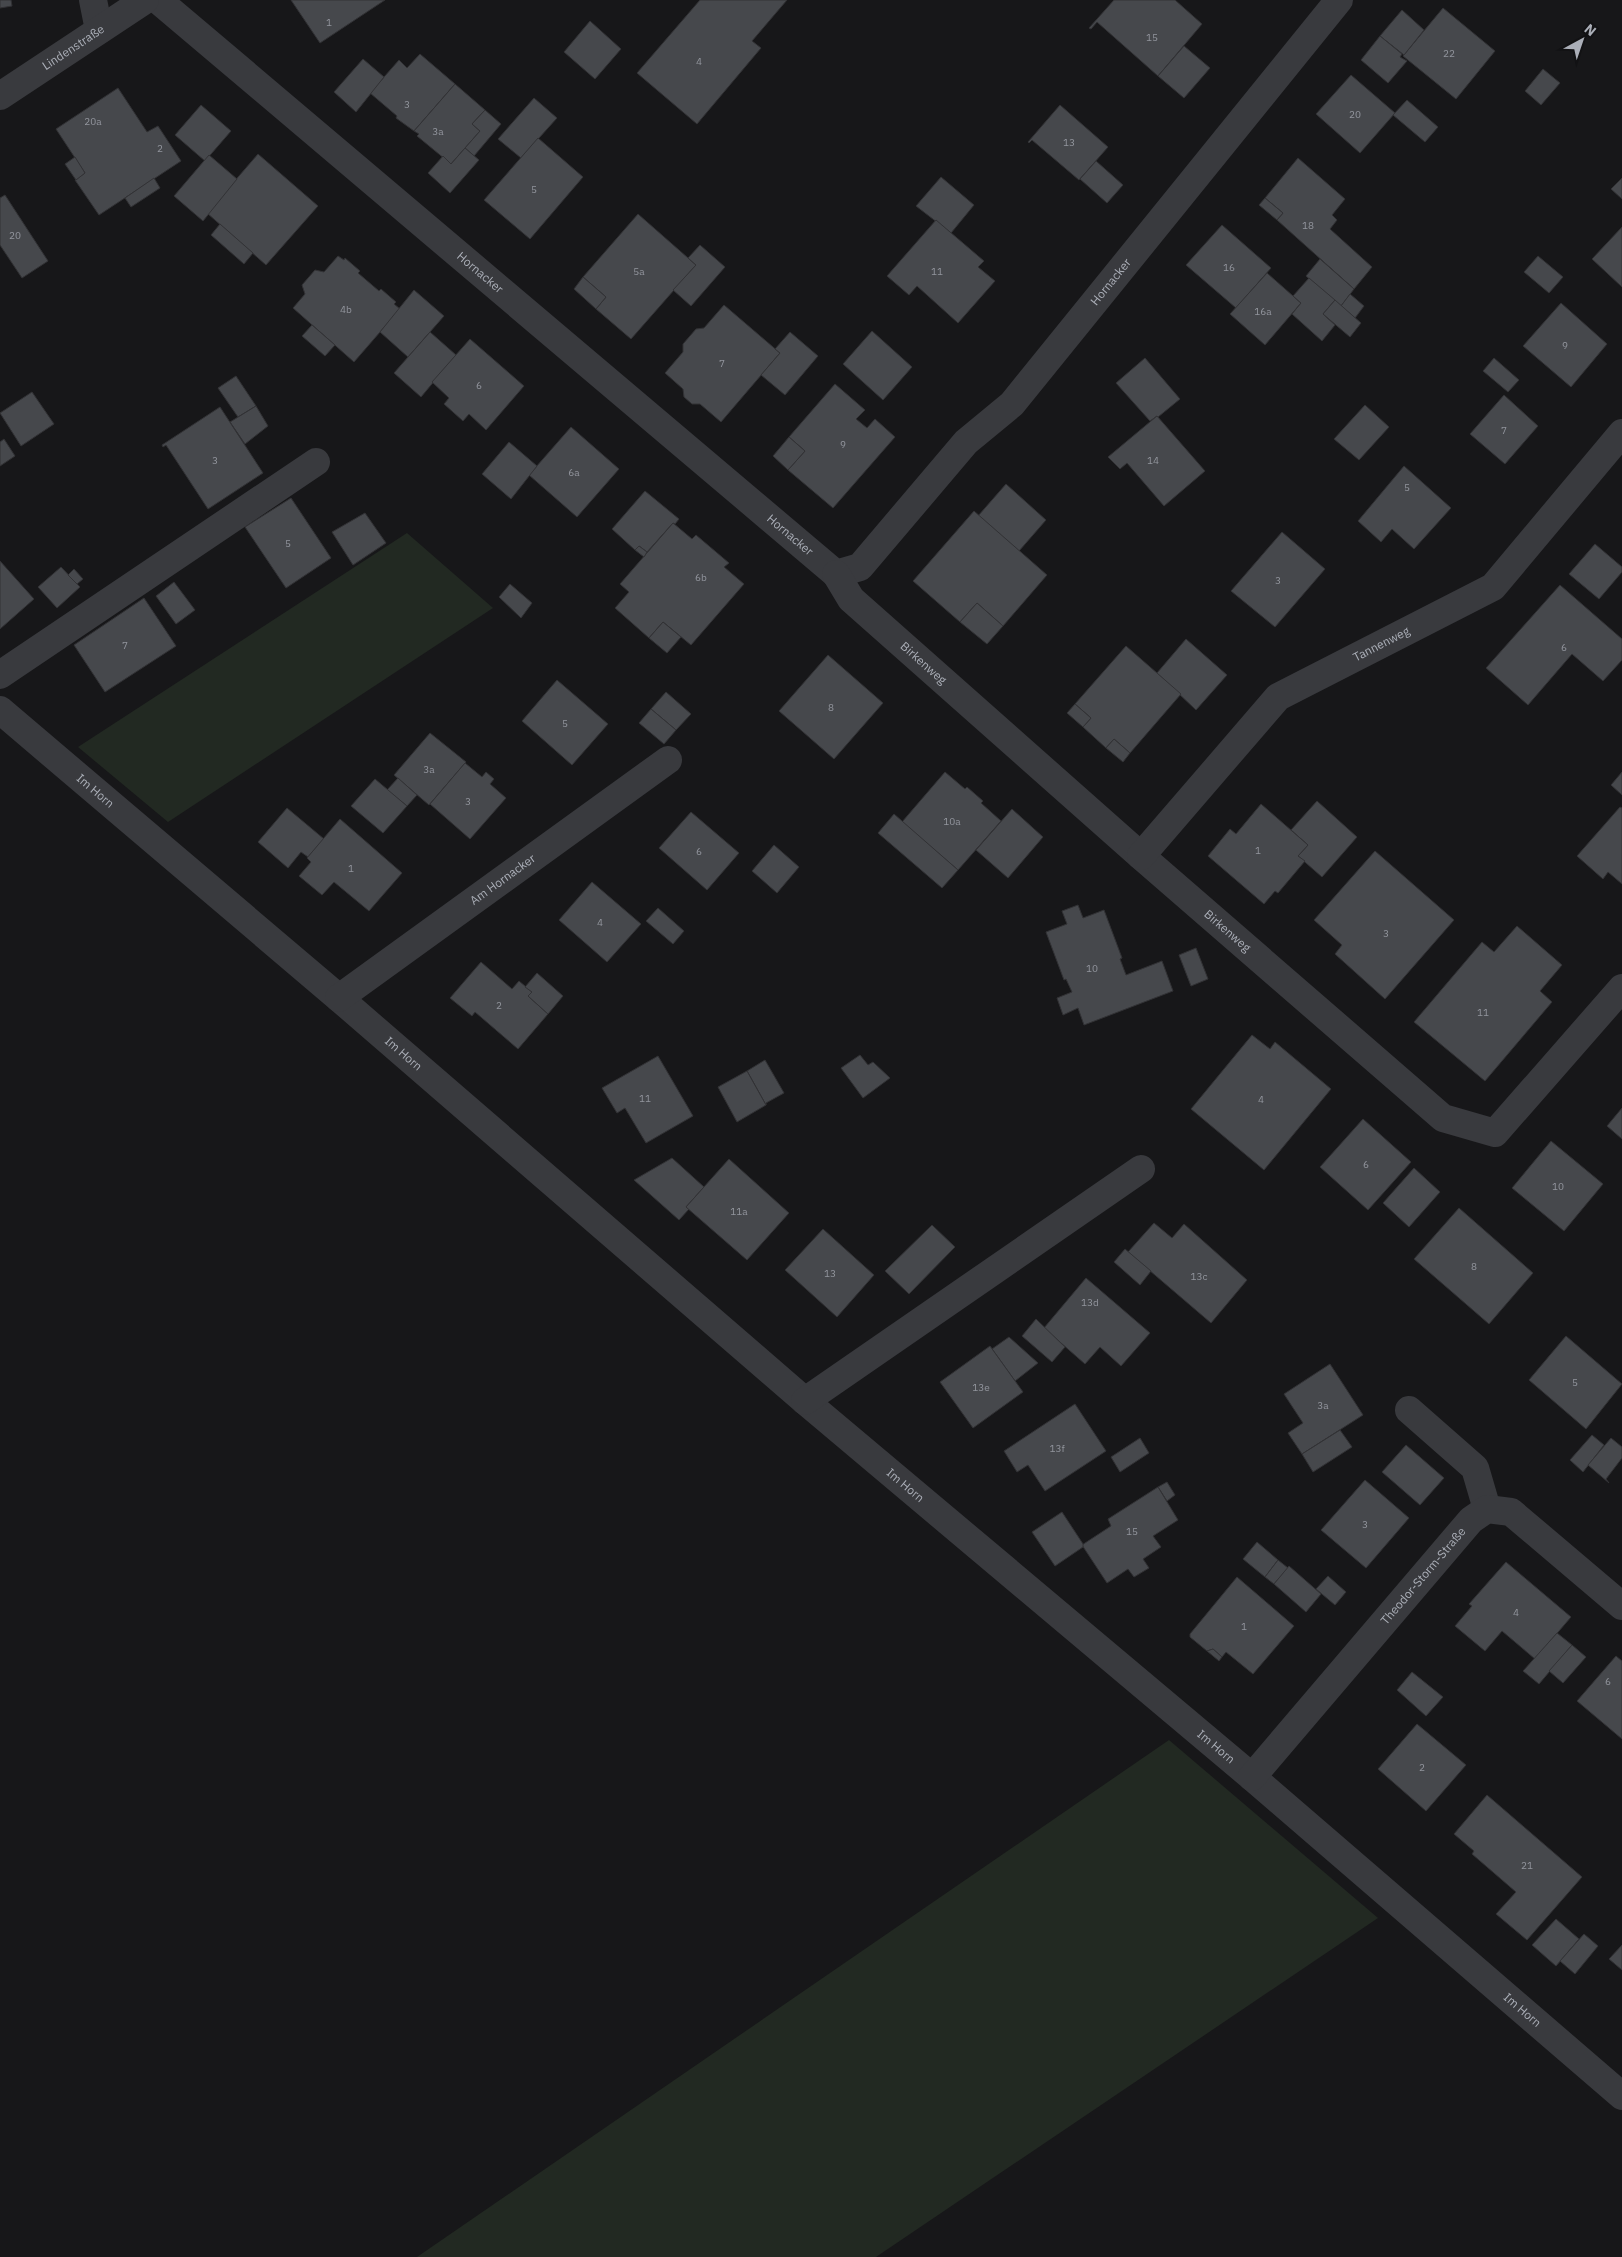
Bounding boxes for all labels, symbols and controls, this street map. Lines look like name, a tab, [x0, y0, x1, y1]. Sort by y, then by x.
north arrow	[1557, 15, 1607, 65]
house number: 1	[326, 16, 332, 29]
text: N	[1581, 20, 1600, 40]
street label: Lindenstraße	[39, 21, 107, 73]
house number: 15	[1146, 31, 1158, 44]
house number: 22	[1443, 47, 1455, 60]
house number: 4	[696, 55, 702, 68]
house number: 3	[404, 98, 410, 111]
house number: 20	[1349, 108, 1361, 121]
house number: 20a	[84, 115, 102, 128]
house number: 3a	[432, 125, 444, 138]
house number: 13	[1063, 136, 1075, 149]
house number: 2	[157, 142, 163, 155]
house number: 5	[531, 183, 537, 196]
house number: 18	[1302, 219, 1314, 232]
house number: 20	[9, 229, 21, 242]
street label: Hornacker	[454, 248, 507, 297]
street label: Hornacker	[1087, 255, 1134, 308]
house number: 16	[1223, 261, 1235, 274]
house number: 5a	[633, 265, 645, 278]
house number: 11	[931, 265, 943, 278]
house number: 4b	[340, 303, 352, 316]
house number: 16a	[1254, 305, 1272, 318]
house number: 9	[1562, 339, 1568, 352]
house number: 7	[719, 357, 725, 370]
house number: 6	[476, 379, 482, 392]
house number: 7	[1501, 424, 1507, 437]
house number: 9	[840, 438, 846, 451]
house number: 3	[212, 454, 218, 467]
house number: 14	[1147, 454, 1159, 467]
house number: 6a	[568, 466, 580, 479]
house number: 5	[1404, 481, 1410, 494]
street label: Hornacker	[764, 511, 817, 559]
house number: 5	[285, 537, 291, 550]
house number: 6b	[695, 571, 707, 584]
house number: 3	[1275, 574, 1281, 587]
street label: Tannenweg	[1350, 623, 1413, 664]
street label: Birkenweg	[898, 638, 951, 688]
house number: 7	[122, 639, 128, 652]
house number: 6	[1561, 641, 1567, 654]
house number: 8	[828, 701, 834, 714]
house number: 5	[562, 717, 568, 730]
house number: 3a	[423, 763, 435, 776]
street label: Im Horn	[74, 770, 117, 811]
house number: 3	[465, 795, 471, 808]
house number: 10a	[943, 815, 961, 828]
house number: 1	[1255, 844, 1261, 857]
house number: 6	[696, 845, 702, 858]
street label: Am Hornacker	[467, 850, 538, 908]
house number: 1	[348, 862, 354, 875]
street label: Birkenweg	[1201, 906, 1255, 955]
house number: 4	[597, 916, 603, 929]
house number: 3	[1383, 927, 1389, 940]
house number: 10	[1086, 962, 1098, 975]
house number: 2	[496, 999, 502, 1012]
house number: 11	[1477, 1006, 1489, 1019]
street label: Im Horn	[382, 1033, 426, 1074]
house number: 11	[639, 1092, 651, 1105]
house number: 4	[1258, 1093, 1264, 1106]
house number: 6	[1363, 1158, 1369, 1171]
house number: 10	[1552, 1180, 1564, 1193]
house number: 11a	[730, 1205, 748, 1218]
house number: 8	[1471, 1260, 1477, 1273]
house number: 13	[824, 1267, 836, 1280]
house number: 13c	[1190, 1270, 1208, 1283]
house number: 13d	[1081, 1296, 1099, 1309]
house number: 5	[1572, 1376, 1578, 1389]
house number: 13e	[972, 1381, 990, 1394]
house number: 3a	[1317, 1399, 1329, 1412]
house number: 13f	[1049, 1442, 1065, 1455]
street label: Im Horn	[884, 1465, 928, 1505]
house number: 3	[1362, 1518, 1368, 1531]
street label: Theodor-Storm-Straße	[1377, 1524, 1469, 1627]
house number: 15	[1126, 1525, 1138, 1538]
house number: 4	[1513, 1606, 1519, 1619]
house number: 1	[1241, 1620, 1247, 1633]
house number: 6	[1605, 1675, 1611, 1688]
street label: Im Horn	[1194, 1726, 1238, 1766]
house number: 2	[1419, 1761, 1425, 1774]
house number: 21	[1521, 1859, 1533, 1872]
street label: Im Horn	[1501, 1989, 1544, 2030]

